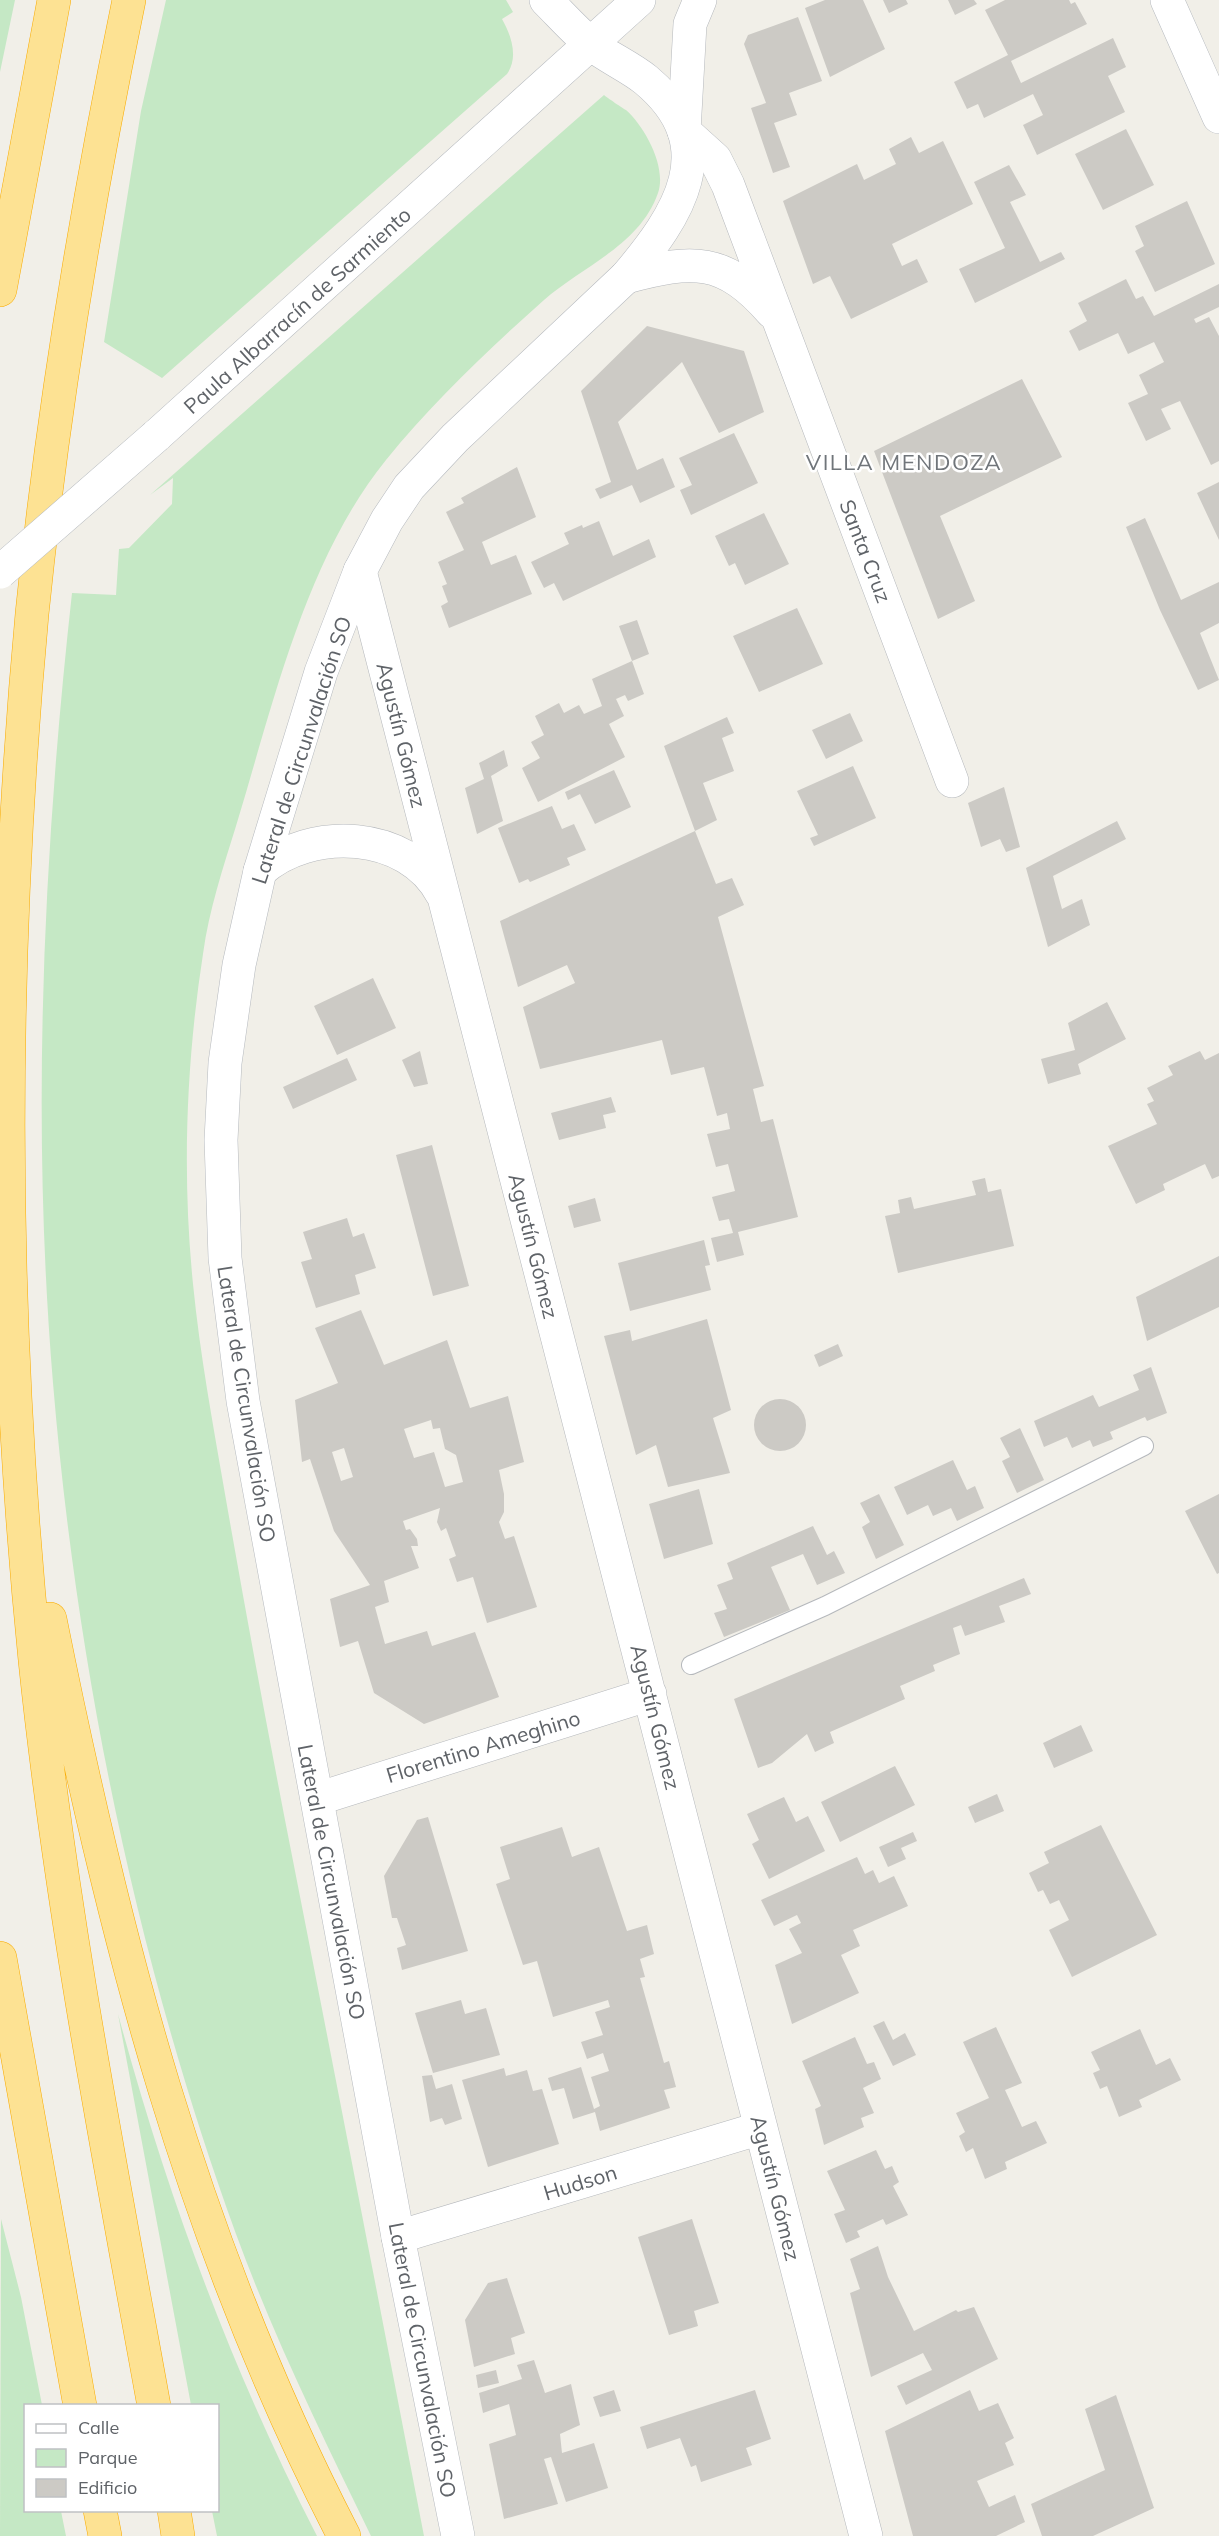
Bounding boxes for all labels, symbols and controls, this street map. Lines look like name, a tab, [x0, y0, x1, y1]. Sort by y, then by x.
street label: Paula Albarracín de Sarmiento	[178, 201, 416, 419]
district label: VILLA MENDOZA	[806, 448, 1002, 476]
street label: Santa Cruz	[834, 496, 898, 606]
street label: Lateral de Circunvalación SO	[245, 613, 357, 887]
street label: Agustín Gómez	[371, 660, 433, 810]
street label: Agustín Gómez	[503, 1171, 565, 1321]
street label: Lateral de Circunvalación SO	[212, 1264, 282, 1544]
street label: Agustín Gómez	[625, 1642, 687, 1792]
street label: Florentino Ameghino	[383, 1704, 583, 1788]
street label: Lateral de Circunvalación SO	[293, 1742, 371, 2022]
street label: Agustín Gómez	[745, 2113, 807, 2263]
street label: Hudson	[540, 2159, 620, 2205]
street label: Lateral de Circunvalación SO	[384, 2220, 462, 2500]
legend	[24, 2404, 219, 2512]
text: Calle	[78, 2416, 119, 2439]
text: Parque	[78, 2446, 137, 2469]
text: Edificio	[78, 2476, 137, 2499]

